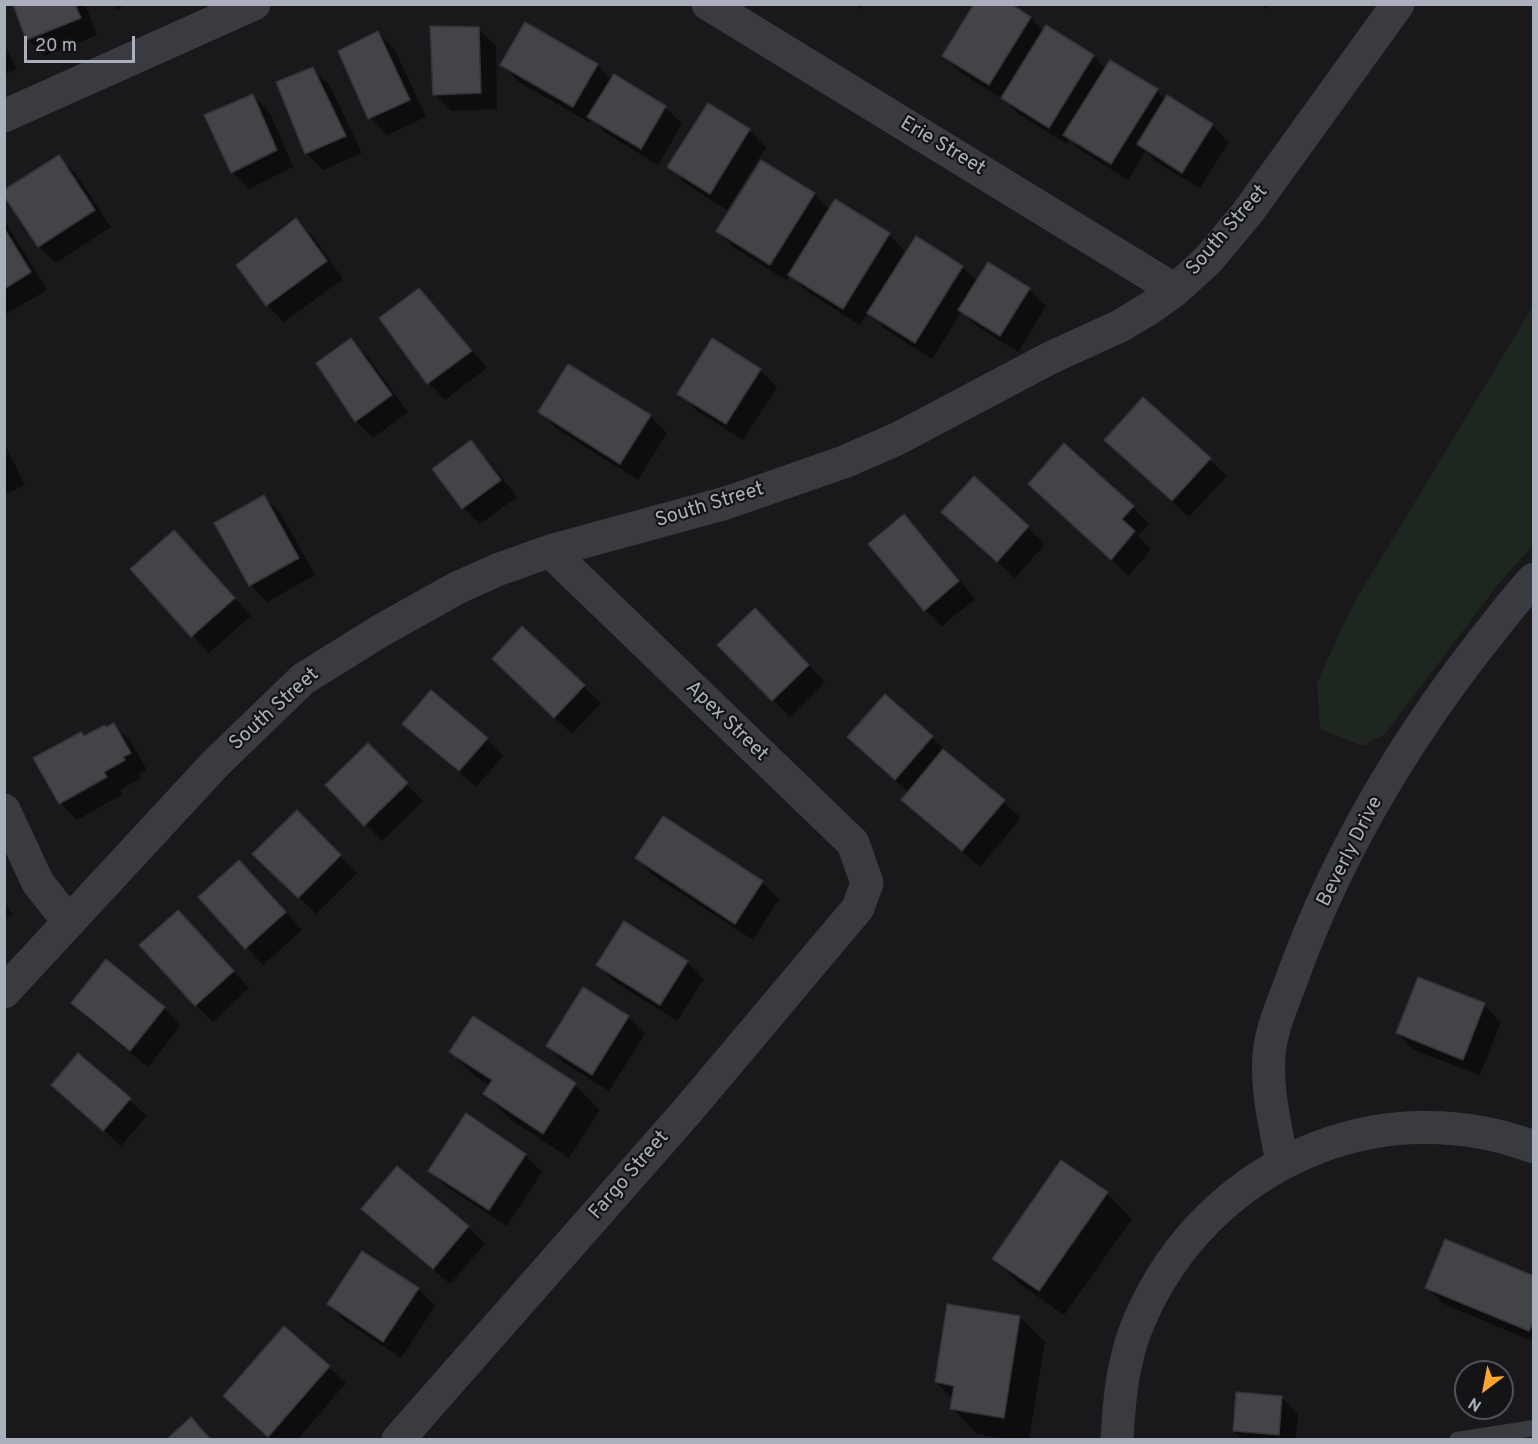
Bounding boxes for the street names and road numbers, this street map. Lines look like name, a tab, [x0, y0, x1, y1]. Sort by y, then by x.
street label: Erie Street	[895, 112, 989, 182]
street label: South Street	[1182, 181, 1274, 281]
street label: South Street	[653, 478, 767, 534]
street label: South Street	[225, 664, 325, 756]
street label: Apex Street	[680, 677, 772, 767]
street label: Beverly Drive	[1313, 793, 1389, 911]
street label: Fargo Street	[585, 1127, 675, 1225]

